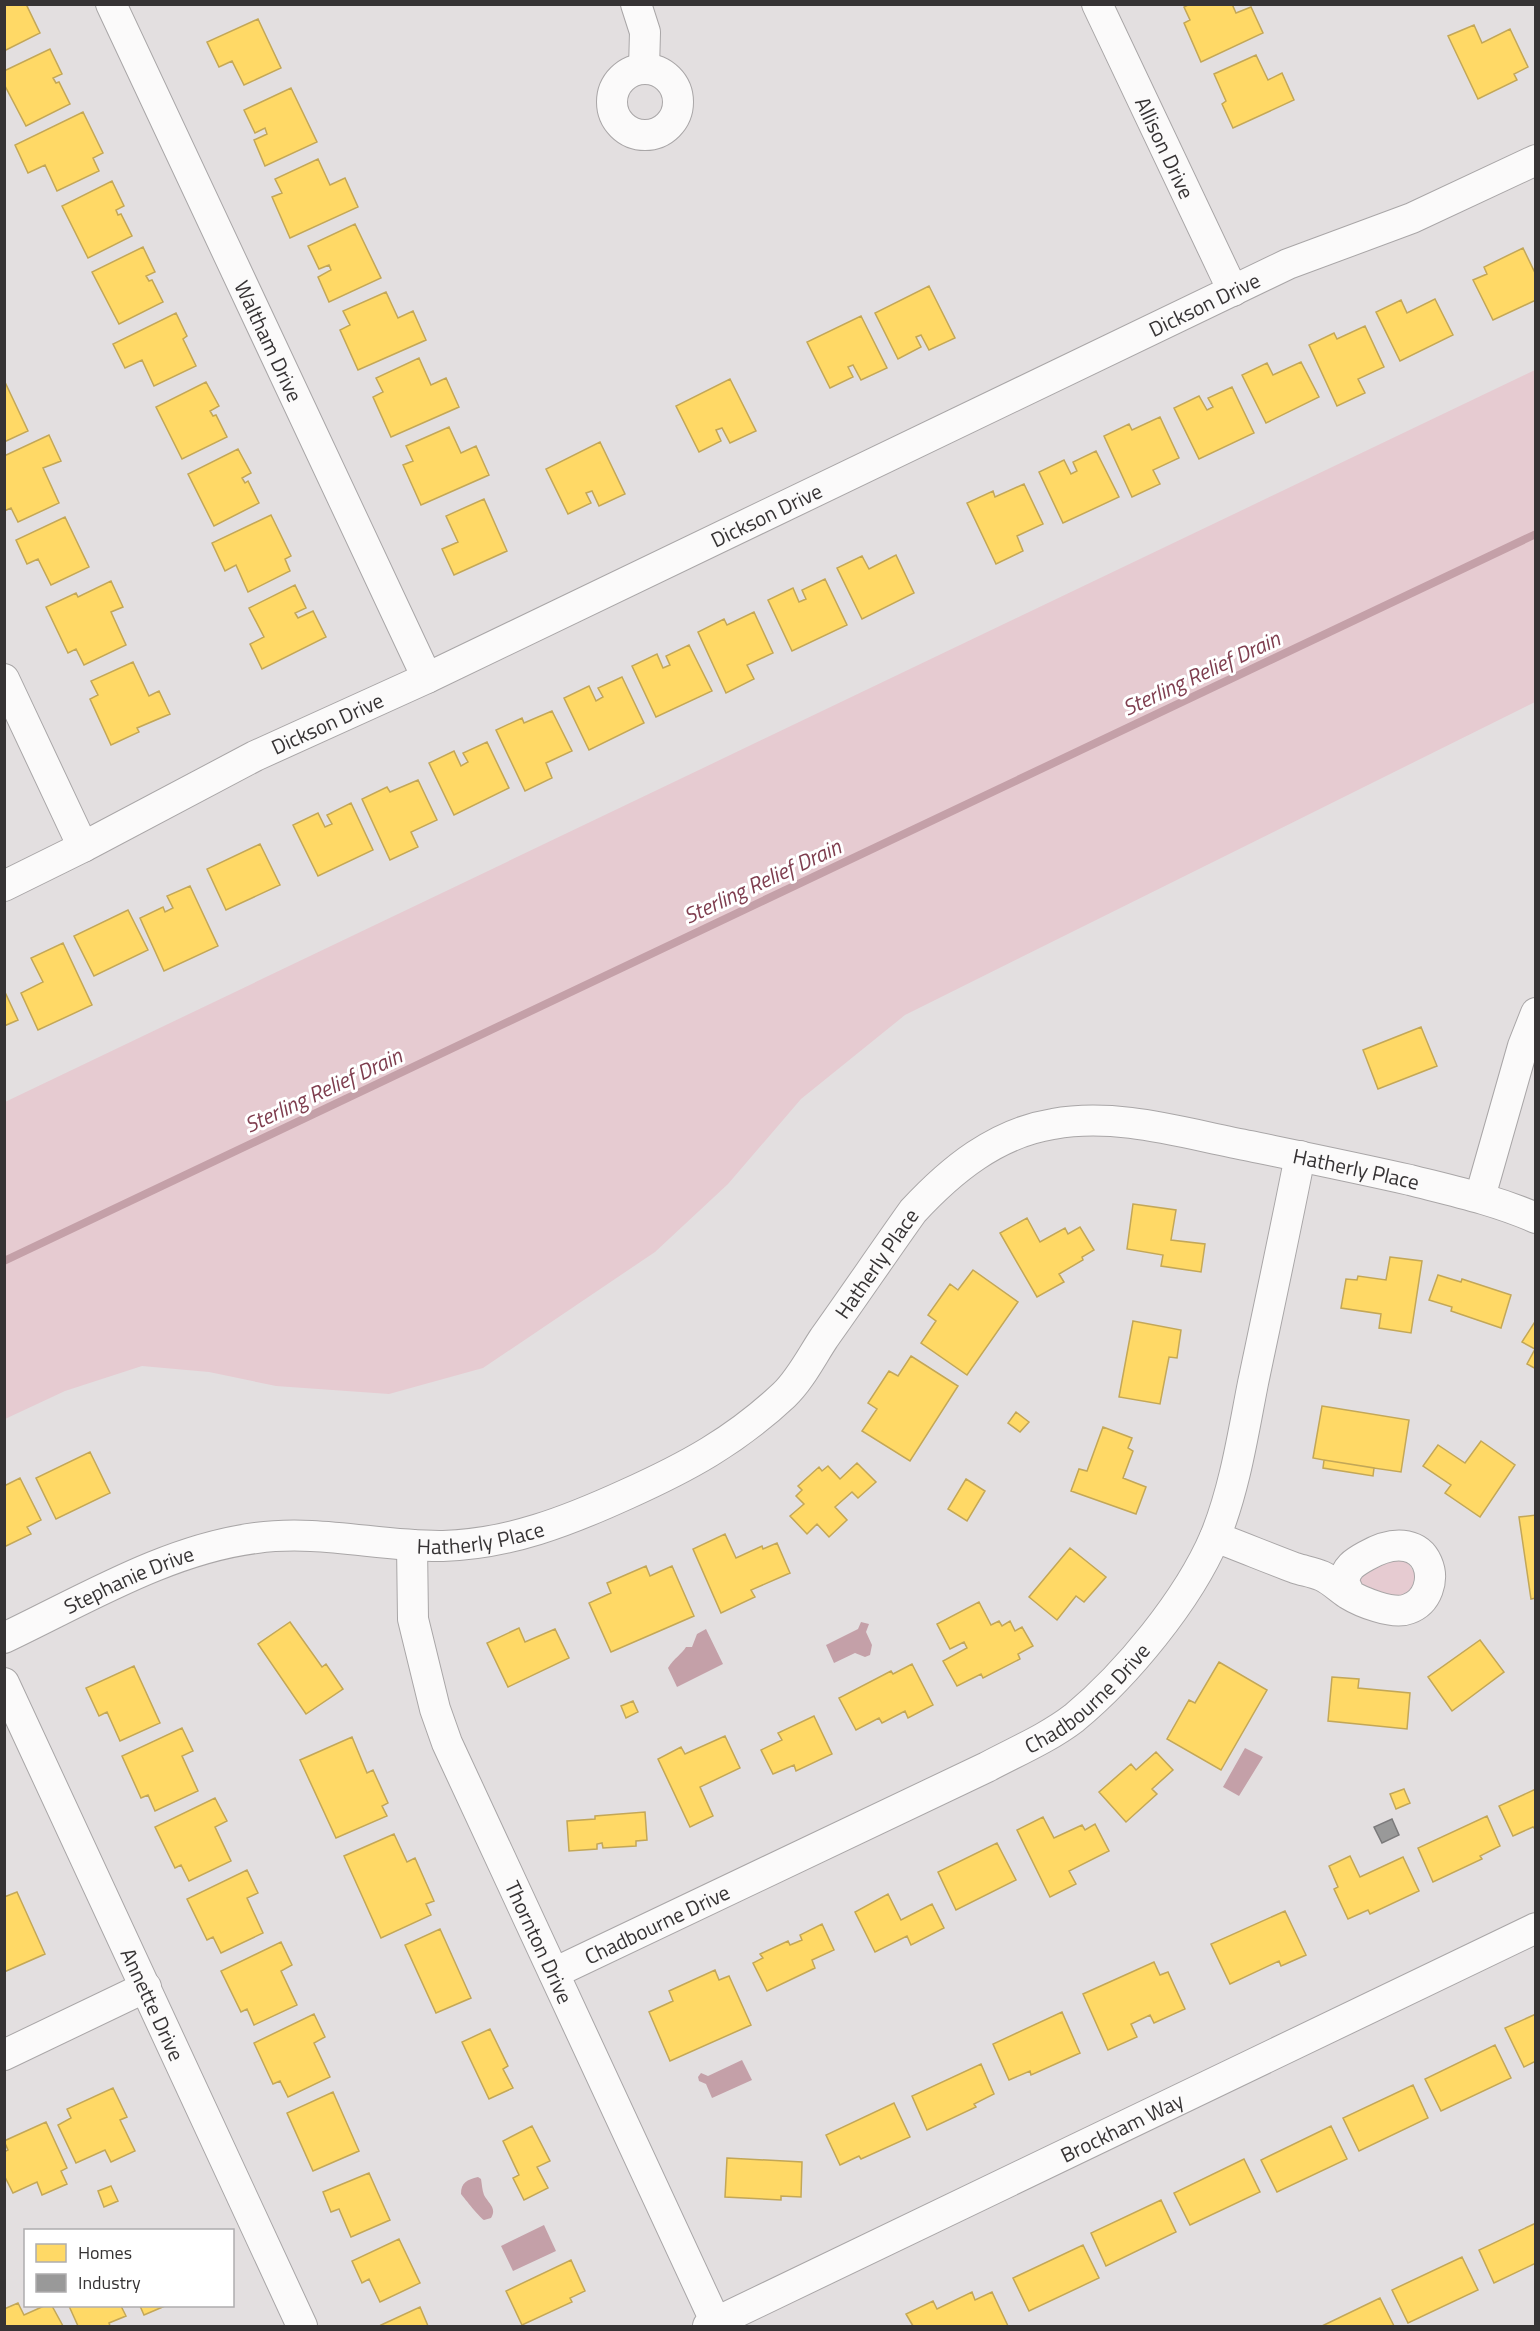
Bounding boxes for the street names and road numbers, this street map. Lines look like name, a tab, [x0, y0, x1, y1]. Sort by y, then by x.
street label: Allison Drive	[1127, 91, 1203, 204]
street label: Dickson Drive	[1143, 264, 1265, 345]
street label: Waltham Drive	[227, 275, 311, 407]
street label: Dickson Drive	[705, 474, 827, 555]
street label: Dickson Drive	[266, 684, 389, 763]
street label: Hatherly Place	[1290, 1139, 1423, 1198]
street label: Hatherly Place	[826, 1202, 926, 1325]
street label: Hatherly Place	[416, 1512, 548, 1562]
street label: Stephanie Drive	[58, 1537, 198, 1622]
street label: Chadbourne Drive	[1019, 1636, 1157, 1761]
street label: Thornton Drive	[497, 1875, 582, 2009]
street label: Chadbourne Drive	[579, 1876, 735, 1972]
street label: Annette Drive	[113, 1942, 193, 2066]
street label: Brockham Way	[1055, 2084, 1189, 2170]

